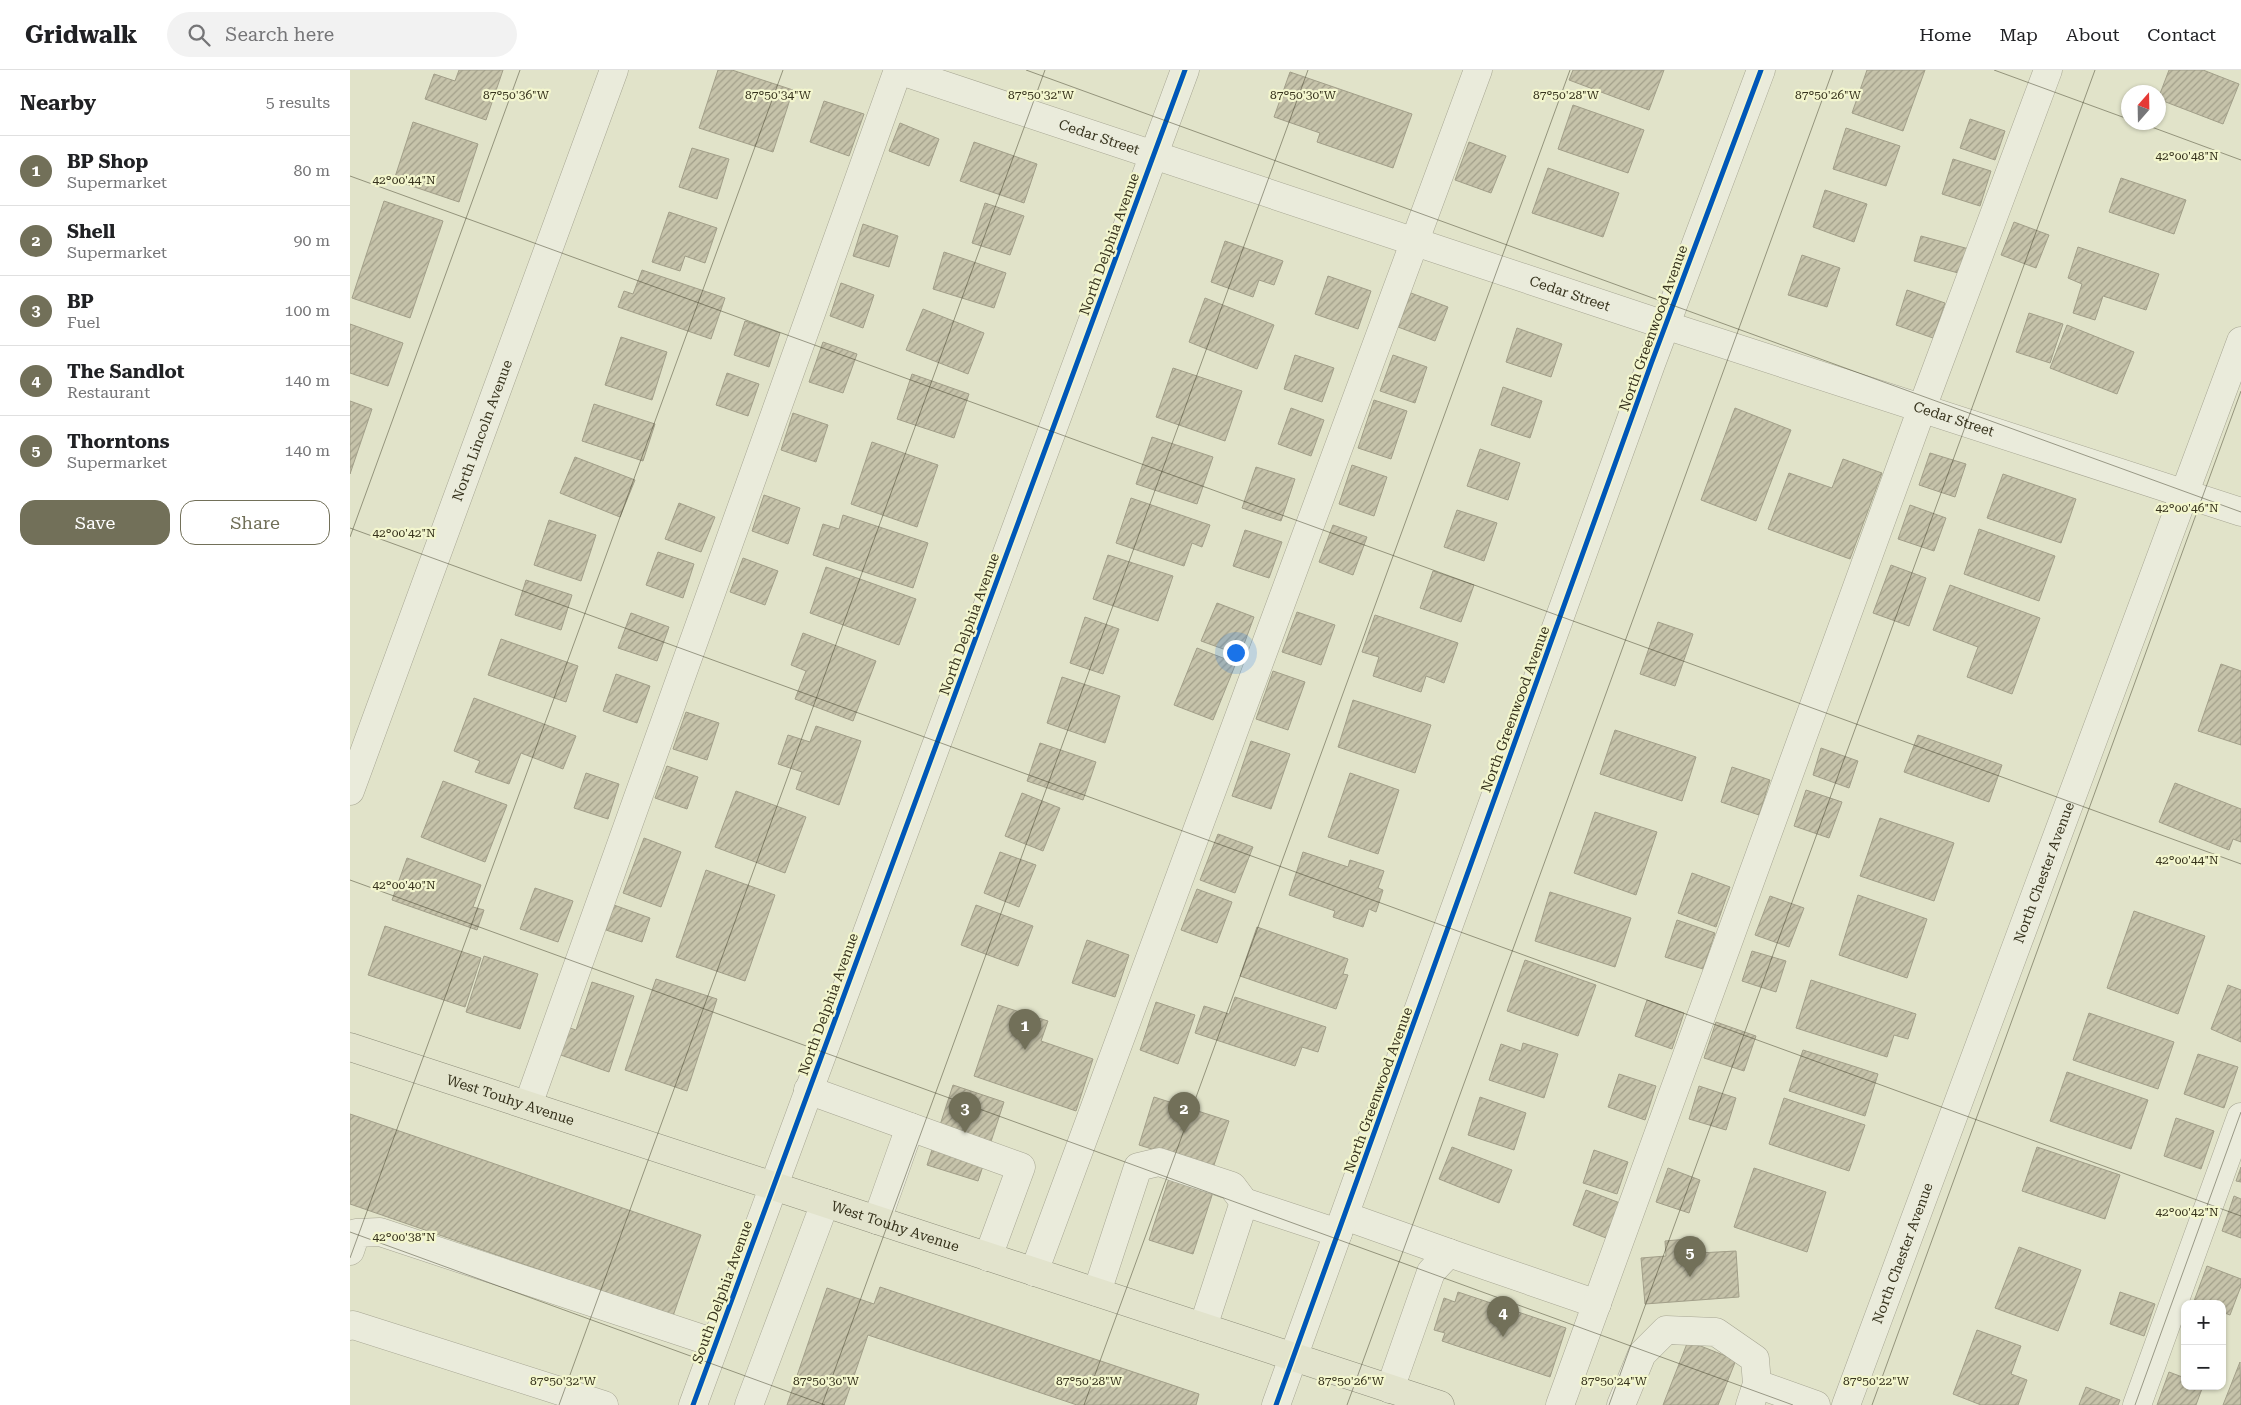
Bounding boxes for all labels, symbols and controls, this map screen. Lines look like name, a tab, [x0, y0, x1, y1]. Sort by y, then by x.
search box	[167, 12, 517, 57]
text: Gridwalk	[25, 21, 137, 49]
icon: search	[185, 21, 213, 49]
text: Search here	[225, 23, 334, 46]
text: Home	[1919, 24, 1971, 45]
text: Map	[1999, 24, 2038, 45]
text: About	[2066, 24, 2119, 45]
text: Contact	[2147, 24, 2216, 45]
north arrow	[2121, 85, 2166, 130]
text: 87°50'36"W	[483, 88, 550, 102]
text: 87°50'34"W	[745, 88, 812, 102]
text: 87°50'32"W	[1008, 88, 1075, 102]
text: 87°50'30"W	[1270, 88, 1337, 102]
text: 87°50'28"W	[1533, 88, 1600, 102]
text: 87°50'26"W	[1795, 88, 1862, 102]
text: Nearby	[20, 91, 96, 115]
text: 5 results	[266, 93, 330, 112]
street label: Cedar Street	[1057, 116, 1142, 158]
text: 42°00'48"N	[2155, 149, 2219, 163]
text: BP Shop	[67, 150, 148, 173]
text: 1	[32, 161, 40, 180]
text: 80 m	[293, 161, 330, 180]
street label: North Delphia Avenue	[1076, 170, 1142, 317]
text: Supermarket	[67, 173, 167, 192]
text: 42°00'44"N	[372, 173, 436, 187]
text: Shell	[67, 220, 115, 243]
text: 2	[32, 231, 40, 250]
text: 90 m	[293, 231, 330, 250]
text: Supermarket	[67, 243, 167, 262]
street label: North Greenwood Avenue	[1615, 243, 1691, 413]
street label: Cedar Street	[1527, 273, 1612, 314]
text: BP	[67, 290, 94, 313]
text: 3	[32, 301, 40, 320]
text: 100 m	[284, 301, 330, 320]
text: Fuel	[67, 313, 100, 332]
street label: North Lincoln Avenue	[449, 357, 515, 503]
text: The Sandlot	[67, 360, 184, 383]
text: 4	[32, 371, 40, 390]
text: 140 m	[284, 371, 330, 390]
text: Restaurant	[67, 383, 150, 402]
street label: Cedar Street	[1911, 398, 1996, 439]
text: Thorntons	[67, 430, 170, 453]
text: 5	[32, 441, 40, 460]
text: 140 m	[284, 441, 330, 460]
text: Supermarket	[67, 453, 167, 472]
button: Save	[20, 500, 170, 545]
button: Share	[180, 500, 330, 545]
text: 42°00'46"N	[2155, 501, 2219, 515]
text: 42°00'42"N	[372, 526, 436, 540]
street label: North Delphia Avenue	[936, 550, 1002, 697]
street label: North Greenwood Avenue	[1477, 624, 1553, 794]
your location	[1223, 640, 1249, 666]
street label: North Chester Avenue	[2010, 799, 2077, 945]
text: 42°00'44"N	[2155, 853, 2219, 867]
text: 42°00'40"N	[372, 878, 436, 892]
street label: North Delphia Avenue	[795, 930, 861, 1077]
street label: North Greenwood Avenue	[1340, 1005, 1416, 1175]
pin: 1	[1009, 1009, 1041, 1050]
street label: West Touhy Avenue	[445, 1071, 577, 1128]
pin: 3	[949, 1092, 981, 1133]
pin: 2	[1168, 1092, 1200, 1133]
street label: North Chester Avenue	[1869, 1180, 1936, 1326]
street label: West Touhy Avenue	[829, 1198, 962, 1255]
text: 42°00'42"N	[2155, 1205, 2219, 1219]
street label: South Delphia Avenue	[689, 1218, 755, 1366]
text: 42°00'38"N	[372, 1230, 436, 1244]
pin: 5	[1674, 1236, 1706, 1277]
pin: 4	[1487, 1296, 1519, 1337]
map controls	[2181, 1300, 2226, 1390]
button: +	[2181, 1300, 2226, 1345]
button: −	[2181, 1345, 2226, 1390]
text: 87°50'32"W	[530, 1374, 597, 1388]
text: 87°50'30"W	[793, 1374, 860, 1388]
text: 87°50'28"W	[1056, 1374, 1123, 1388]
text: 87°50'26"W	[1318, 1374, 1385, 1388]
text: 87°50'24"W	[1581, 1374, 1648, 1388]
text: 87°50'22"W	[1843, 1374, 1910, 1388]

